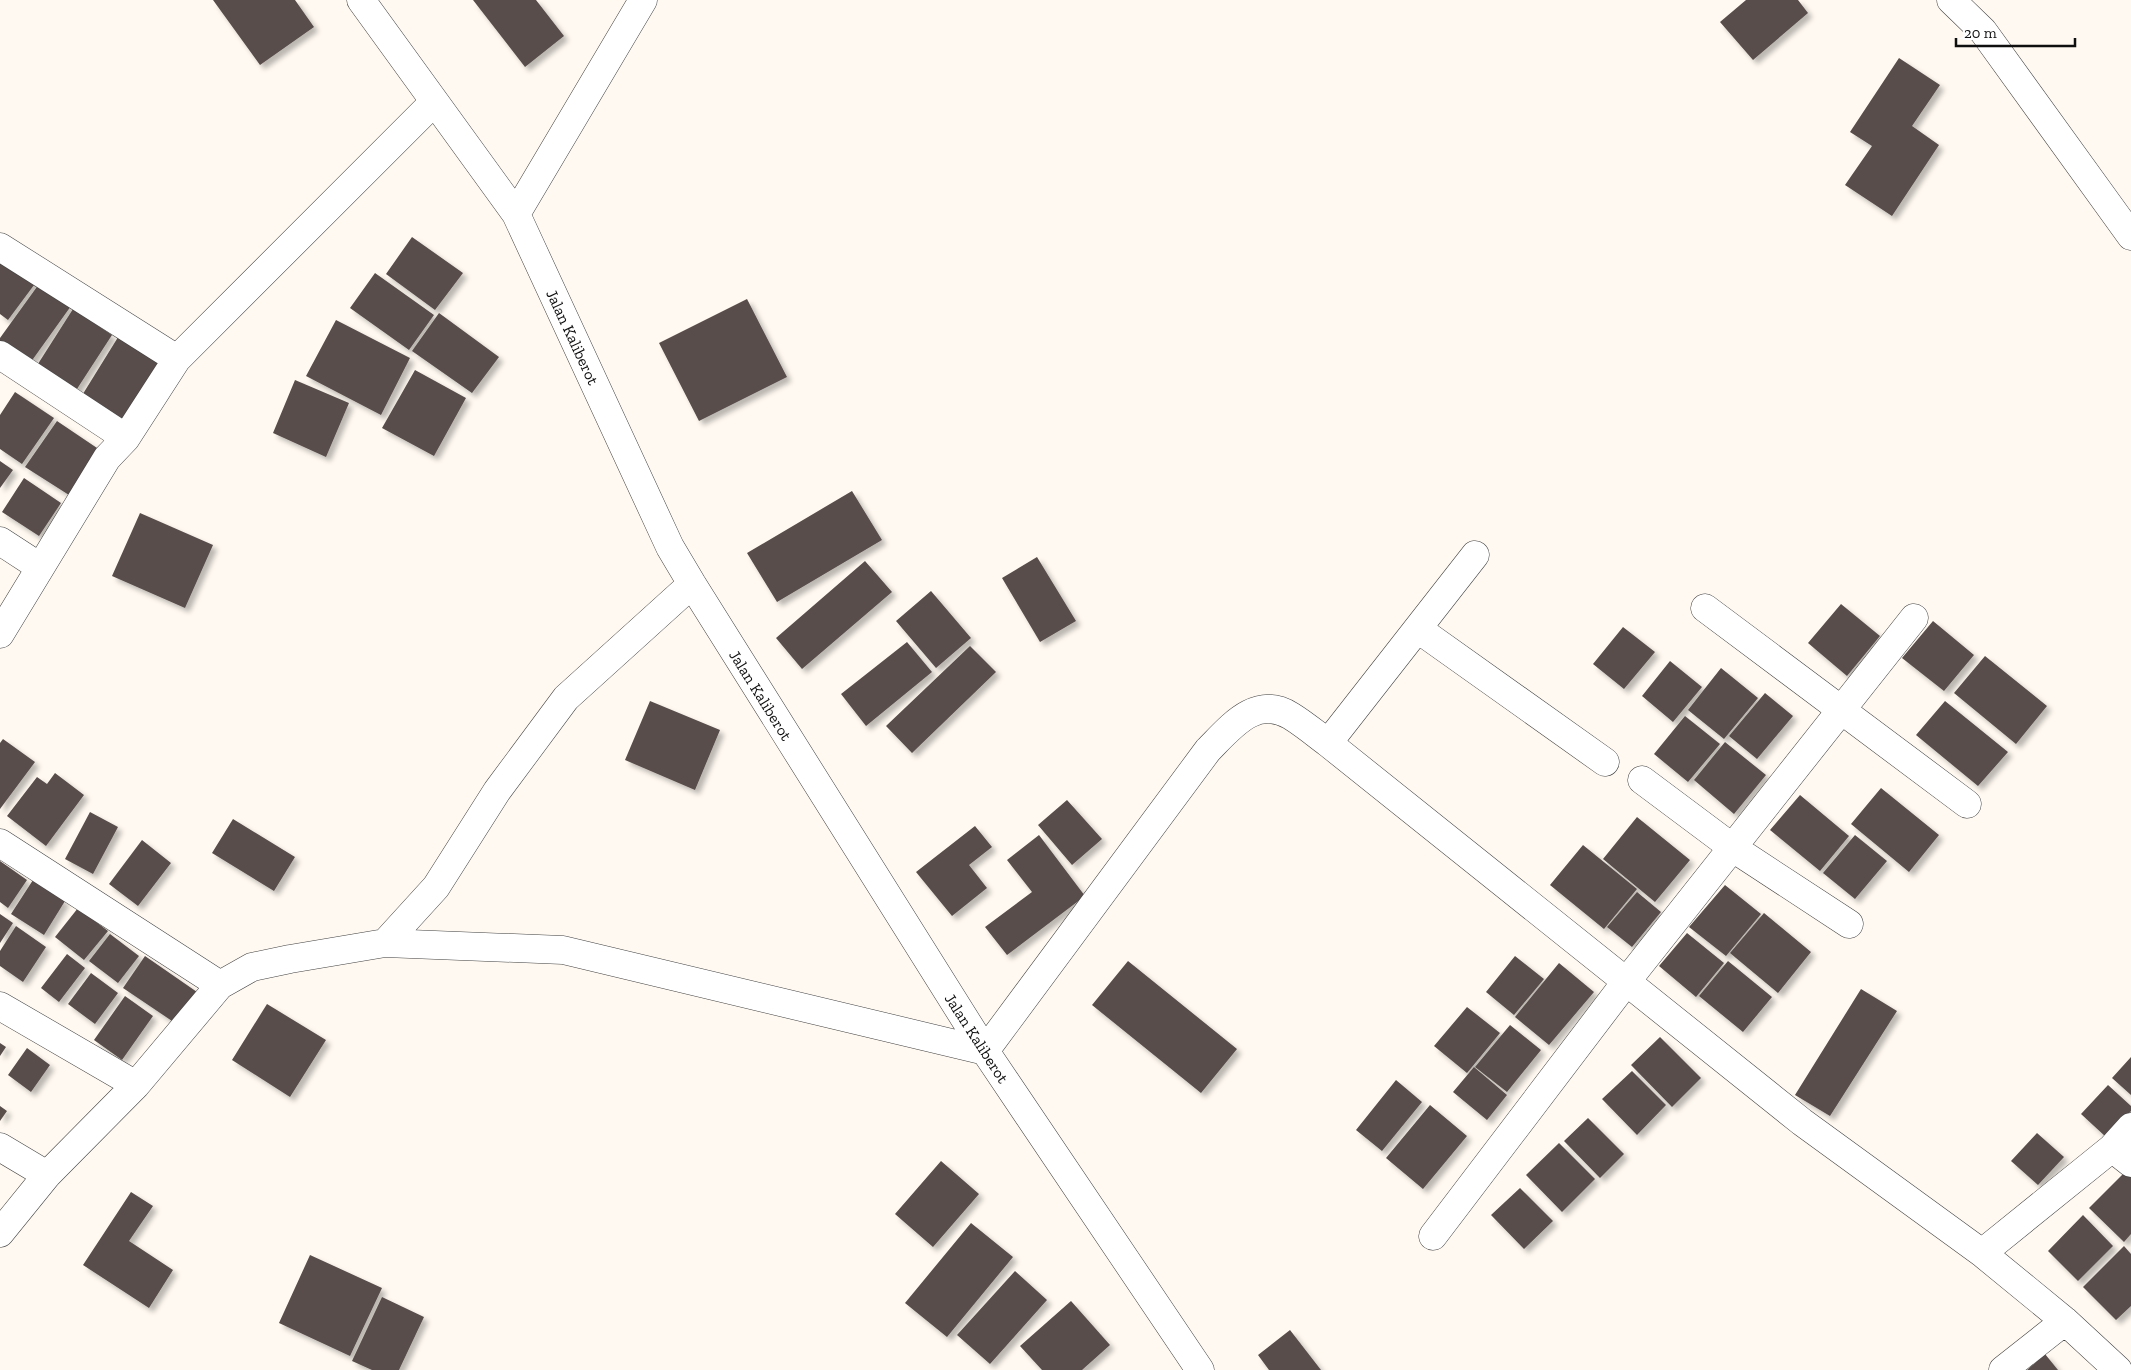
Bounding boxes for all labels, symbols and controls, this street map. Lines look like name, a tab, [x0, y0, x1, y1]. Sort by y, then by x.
scale bar	[1956, 15, 2075, 47]
text: 20 m	[1964, 24, 1997, 42]
street label: Jalan Kaliberot	[542, 287, 603, 388]
street label: Jalan Kaliberot	[725, 647, 796, 744]
street label: Jalan Kaliberot	[941, 990, 1013, 1087]

